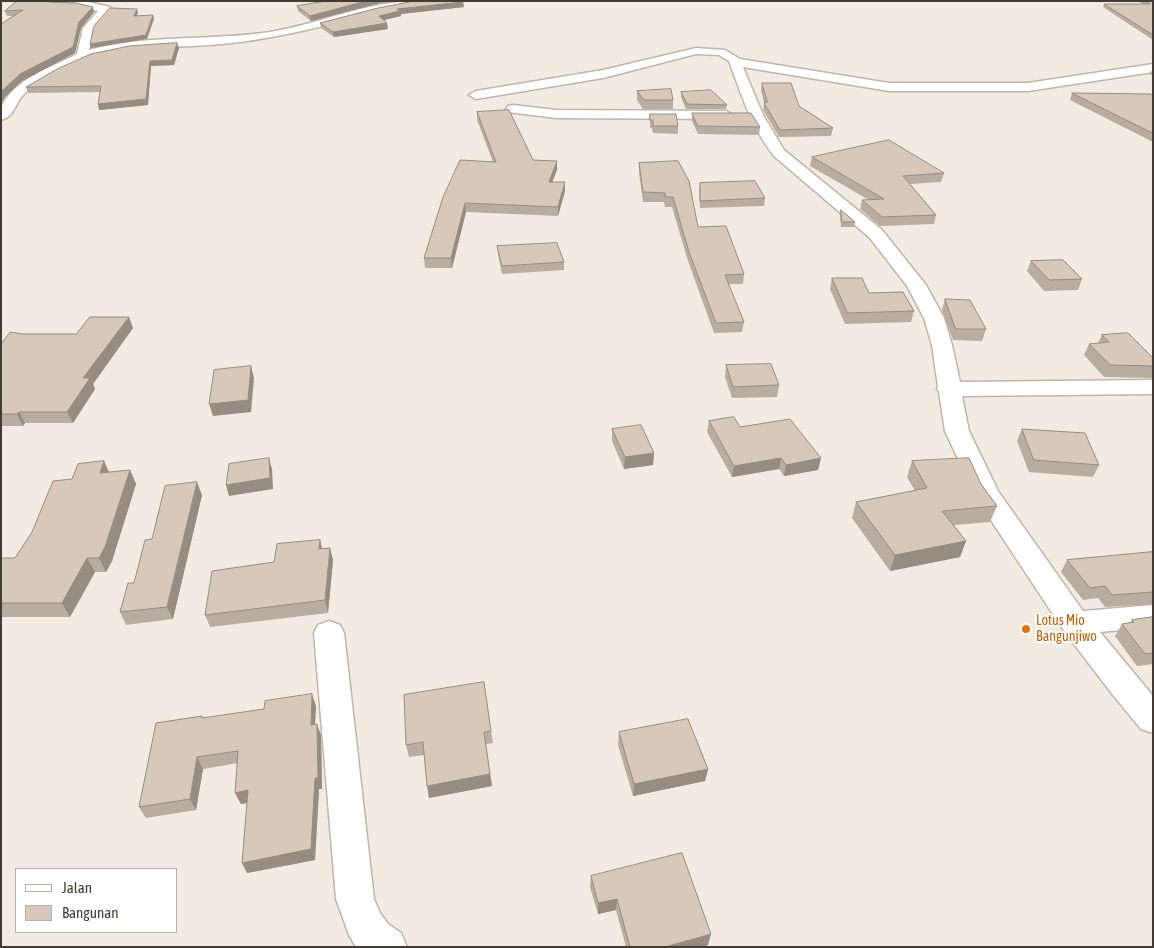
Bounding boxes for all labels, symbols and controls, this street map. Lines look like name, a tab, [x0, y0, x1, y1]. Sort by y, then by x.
place label: Lotus Mio Bangunjiwo	[1036, 613, 1097, 646]
marker: Lotus Mio Bangunjiwo	[1020, 623, 1032, 635]
legend	[15, 868, 178, 933]
text: Jalan	[62, 879, 92, 896]
text: Bangunan	[62, 904, 119, 921]

